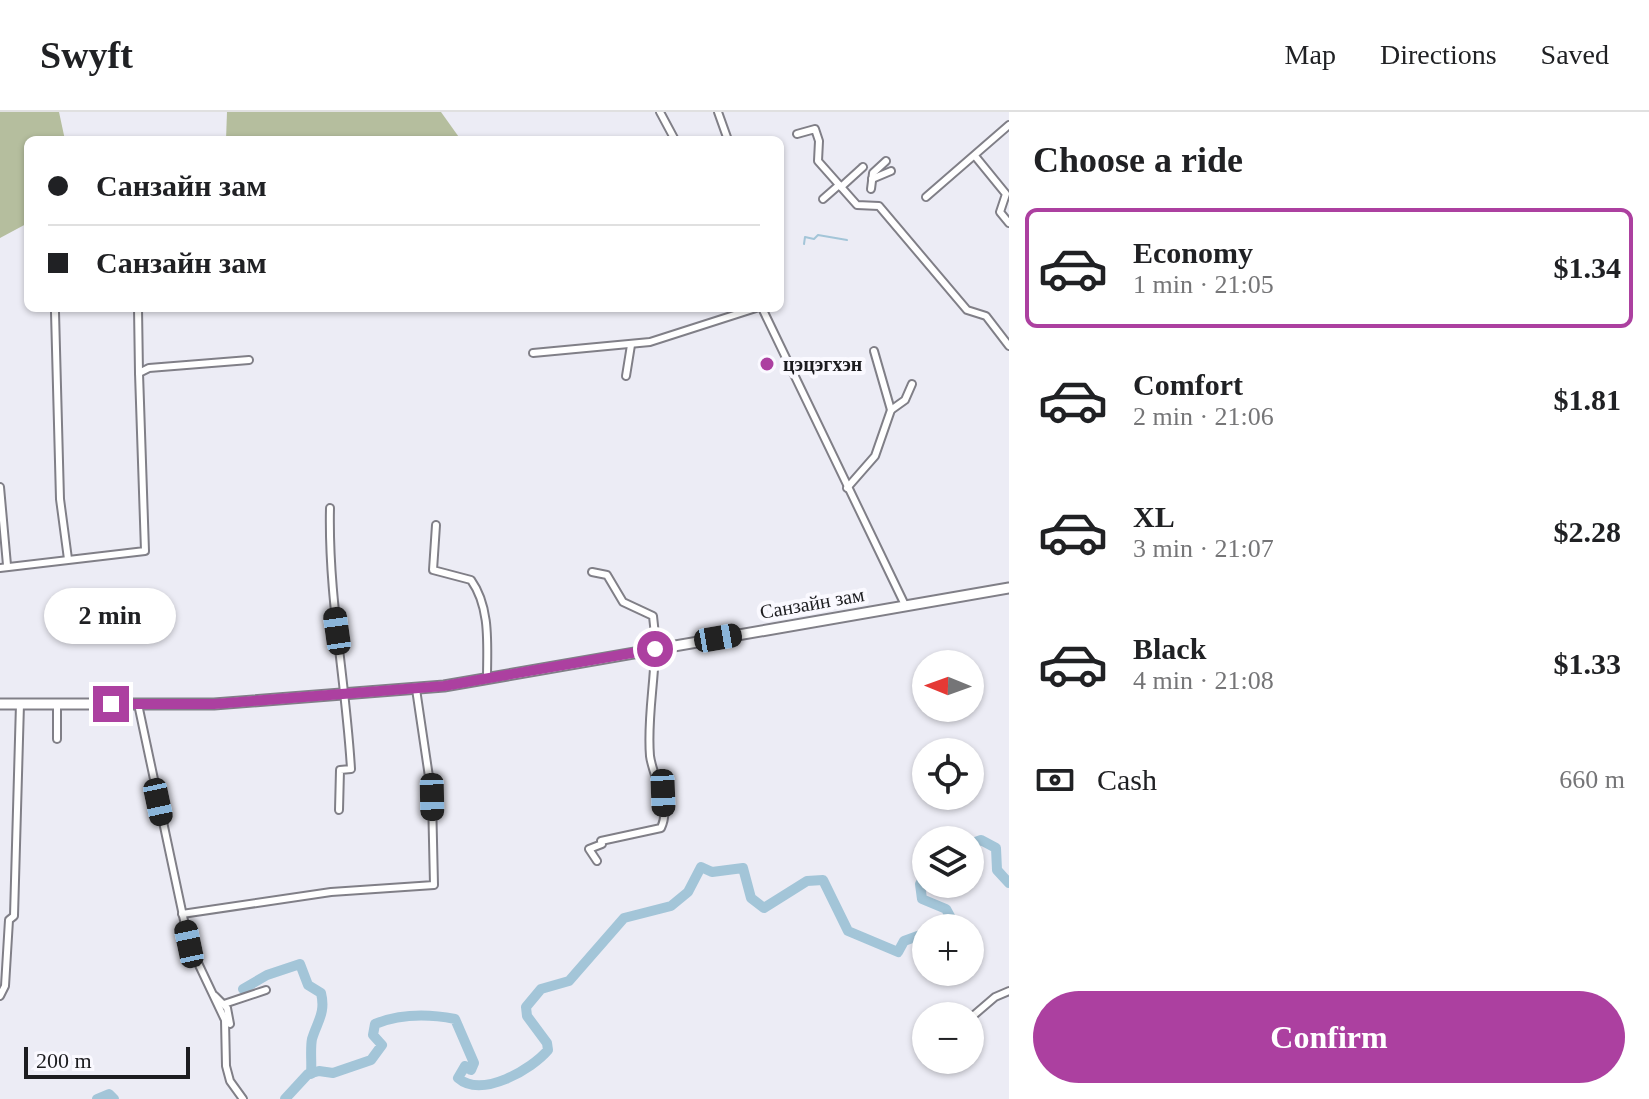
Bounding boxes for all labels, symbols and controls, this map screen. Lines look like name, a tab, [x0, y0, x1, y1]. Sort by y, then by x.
text: Swyft	[40, 34, 133, 76]
text: Map	[1285, 39, 1336, 70]
text: Directions	[1380, 39, 1497, 70]
text: Saved	[1541, 39, 1609, 70]
text: Choose a ride	[1033, 140, 1243, 180]
text: Санзайн зам	[96, 169, 267, 202]
icon: car	[1037, 232, 1109, 304]
text: Economy	[1133, 236, 1253, 269]
text: Санзайн зам	[96, 246, 267, 279]
text: $1.34	[1554, 251, 1621, 284]
text: 1 min · 21:05	[1133, 270, 1274, 299]
place label: цэцэгхэн	[783, 353, 862, 375]
marker: цэцэгхэн	[758, 355, 776, 373]
icon: car	[1037, 364, 1109, 436]
text: Comfort	[1133, 368, 1243, 401]
text: $1.81	[1554, 383, 1621, 416]
text: 2 min · 21:06	[1133, 402, 1274, 431]
icon: car	[1037, 496, 1109, 568]
text: XL	[1133, 500, 1175, 533]
text: $2.28	[1554, 515, 1621, 548]
text: 3 min · 21:07	[1133, 534, 1274, 563]
street label: Санзайн зам	[758, 583, 866, 623]
callout: 2 min	[45, 588, 177, 644]
text: 2 min	[79, 601, 141, 630]
car	[322, 606, 352, 656]
car	[692, 622, 744, 654]
icon: car	[1037, 628, 1109, 700]
route start	[637, 631, 673, 667]
text: Black	[1133, 632, 1206, 665]
text: $1.33	[1554, 647, 1621, 680]
north arrow	[912, 650, 984, 722]
map controls	[912, 650, 984, 1074]
text: 4 min · 21:08	[1133, 666, 1274, 695]
route end	[93, 686, 129, 722]
button: locate	[912, 738, 984, 810]
icon: cash	[1033, 758, 1077, 802]
text: Cash	[1097, 763, 1157, 796]
text: 660 m	[1559, 765, 1625, 794]
car	[650, 769, 676, 817]
car	[420, 773, 444, 821]
car	[141, 776, 175, 828]
button: layers	[912, 826, 984, 898]
button: +	[912, 914, 984, 986]
car	[172, 918, 206, 970]
button: Confirm	[1033, 991, 1625, 1083]
button: −	[912, 1002, 984, 1074]
scale bar	[24, 1043, 190, 1079]
text: 200 m	[36, 1048, 92, 1073]

